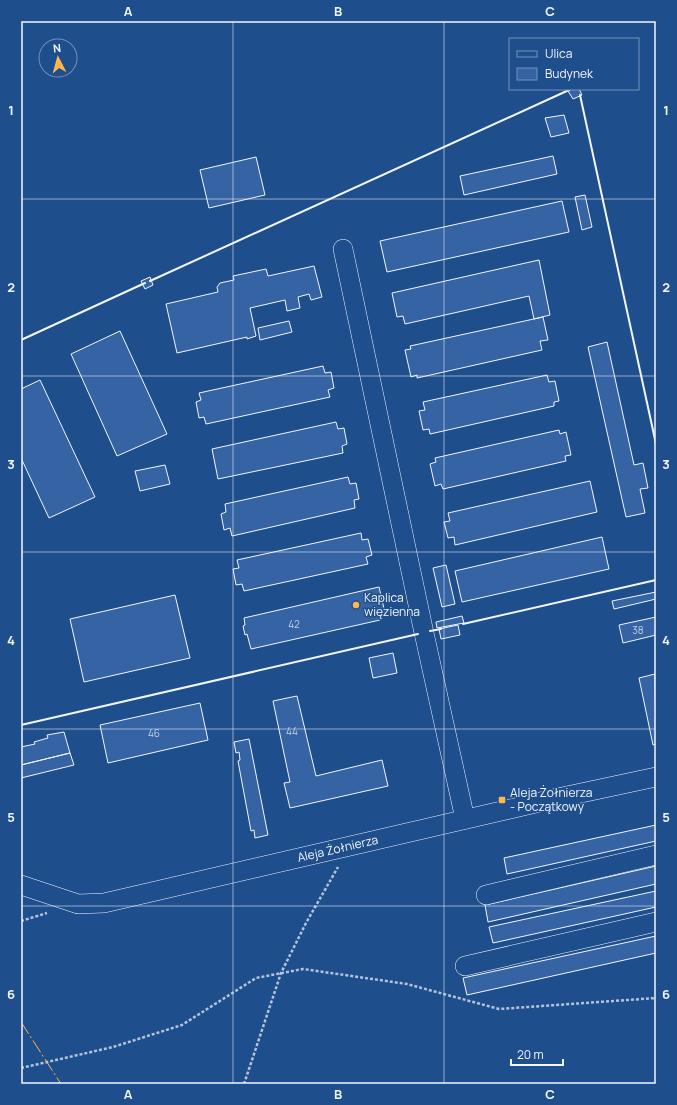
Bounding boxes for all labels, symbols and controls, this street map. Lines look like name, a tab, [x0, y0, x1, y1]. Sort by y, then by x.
text: A	[124, 2, 133, 20]
text: B	[334, 2, 342, 20]
text: C	[545, 2, 555, 20]
north arrow	[38, 38, 78, 78]
legend	[509, 38, 639, 90]
text: N	[52, 40, 62, 55]
text: Ulica	[545, 45, 572, 62]
text: Budynek	[545, 65, 594, 82]
text: 1	[8, 101, 14, 119]
text: 1	[663, 101, 669, 119]
text: 2	[7, 278, 15, 296]
text: 2	[662, 278, 670, 296]
text: 3	[7, 455, 15, 473]
text: 3	[662, 455, 670, 473]
place label: Kaplica więzienna	[364, 589, 420, 620]
marker: Kaplica więzienna	[351, 600, 361, 610]
house number: 42	[288, 617, 300, 631]
house number: 38	[632, 623, 644, 637]
text: 4	[7, 631, 15, 649]
text: 4	[662, 631, 670, 649]
house number: 44	[286, 724, 298, 738]
house number: 46	[148, 726, 160, 740]
place label: Aleja Żołnierza - Początkowy	[510, 784, 592, 815]
marker: Aleja Żołnierza - Początkowy	[497, 795, 507, 805]
text: 5	[7, 808, 15, 826]
text: 5	[662, 808, 670, 826]
street label: Aleja Żołnierza	[295, 831, 380, 866]
text: 6	[7, 985, 15, 1003]
text: 6	[662, 985, 670, 1003]
scale bar	[511, 1041, 563, 1067]
text: 20 m	[517, 1046, 544, 1063]
text: A	[124, 1085, 133, 1103]
text: B	[334, 1085, 342, 1103]
text: C	[545, 1085, 555, 1103]

